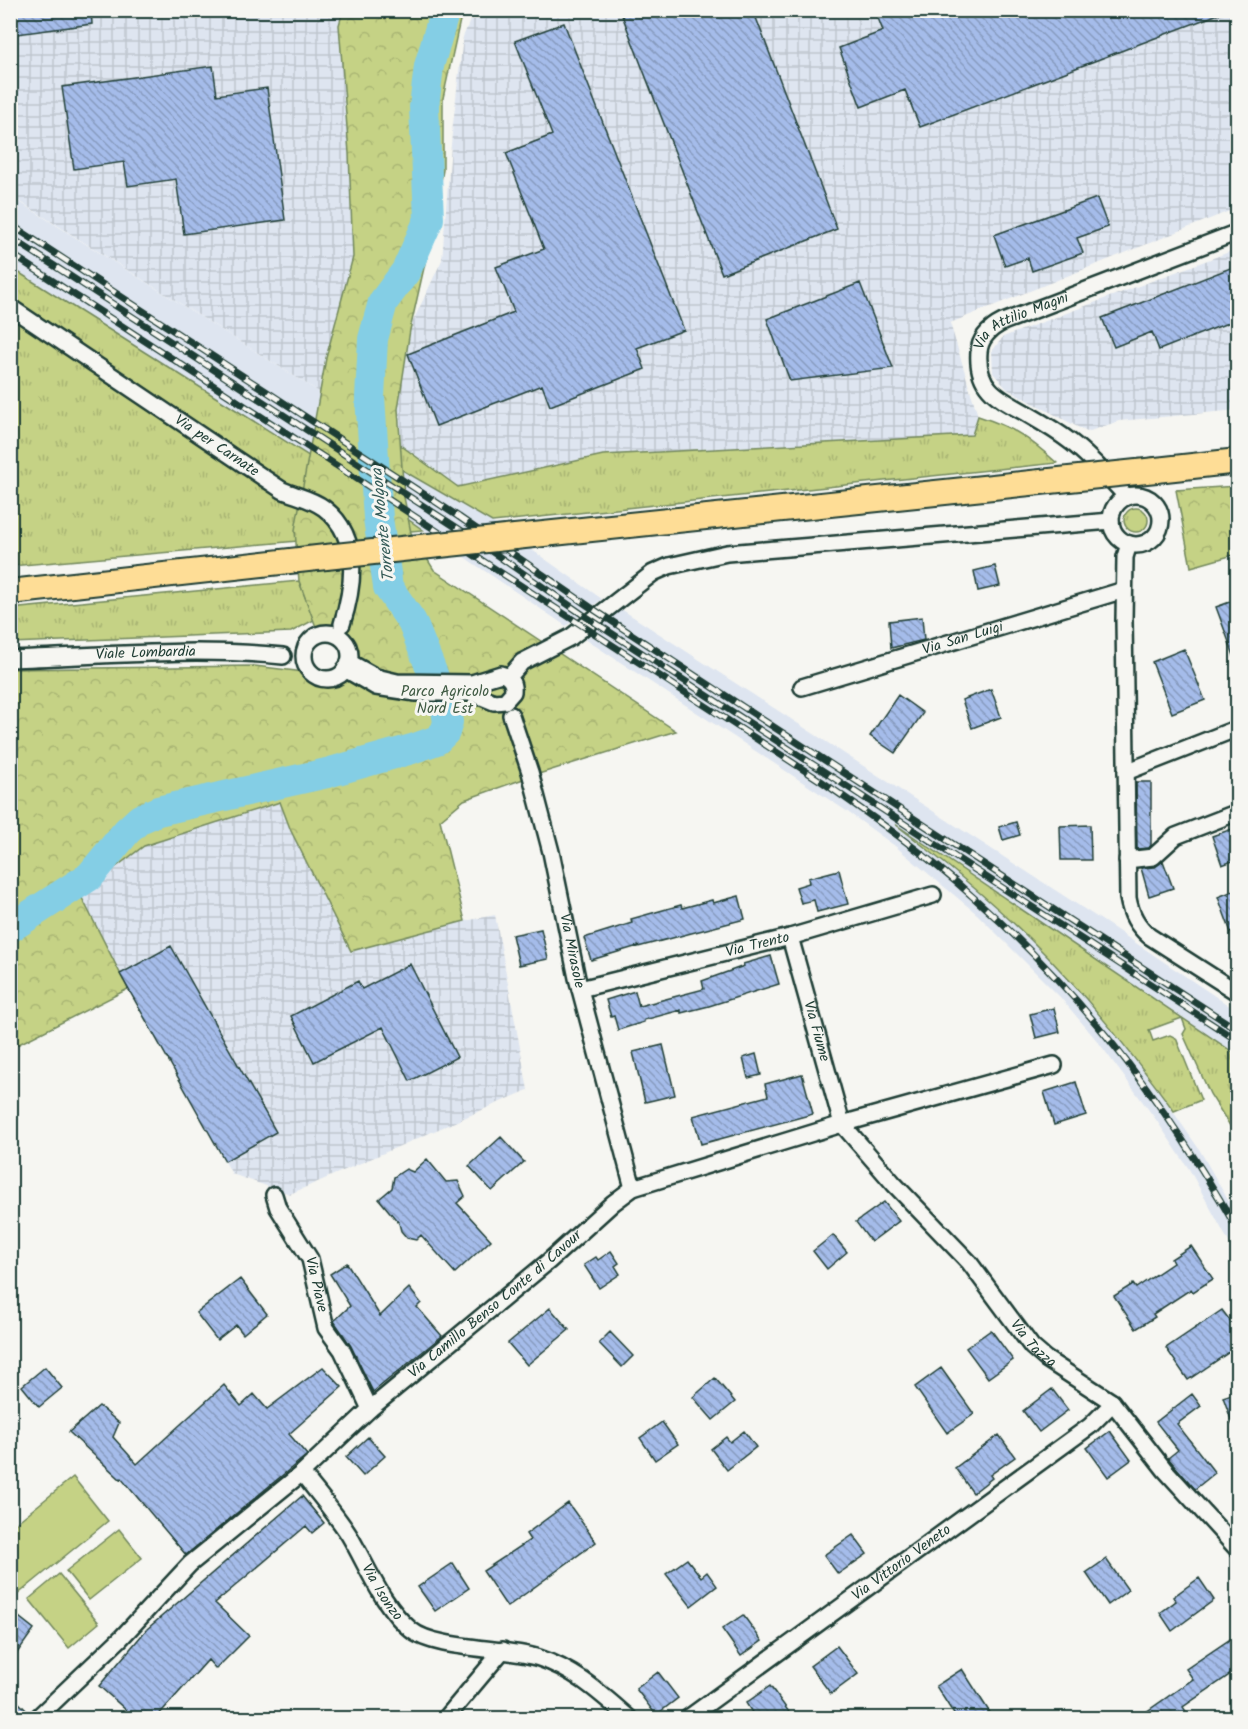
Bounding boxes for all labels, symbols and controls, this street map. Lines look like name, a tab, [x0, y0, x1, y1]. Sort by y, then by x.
street label: Via Attilio Magni	[968, 285, 1074, 352]
street label: Via per Carnate	[169, 409, 264, 483]
water label: Torrente Molgora	[364, 466, 401, 583]
street label: Via San Luigi	[919, 615, 1008, 662]
street label: Viale Lombardia	[95, 640, 196, 667]
park label: Parco Agricolo Nord Est	[401, 680, 489, 721]
street label: Via Mirasole	[552, 912, 591, 991]
street label: Via Trento	[723, 926, 792, 964]
street label: Via Fiume	[796, 998, 836, 1065]
street label: Via Camillo Benso Conte di Cavour	[403, 1224, 588, 1385]
street label: Via Piave	[298, 1254, 334, 1315]
street label: Via Tazza	[1004, 1315, 1061, 1375]
street label: Via Vittorio Veneto	[847, 1518, 957, 1607]
street label: Via Isonzo	[355, 1560, 409, 1627]

